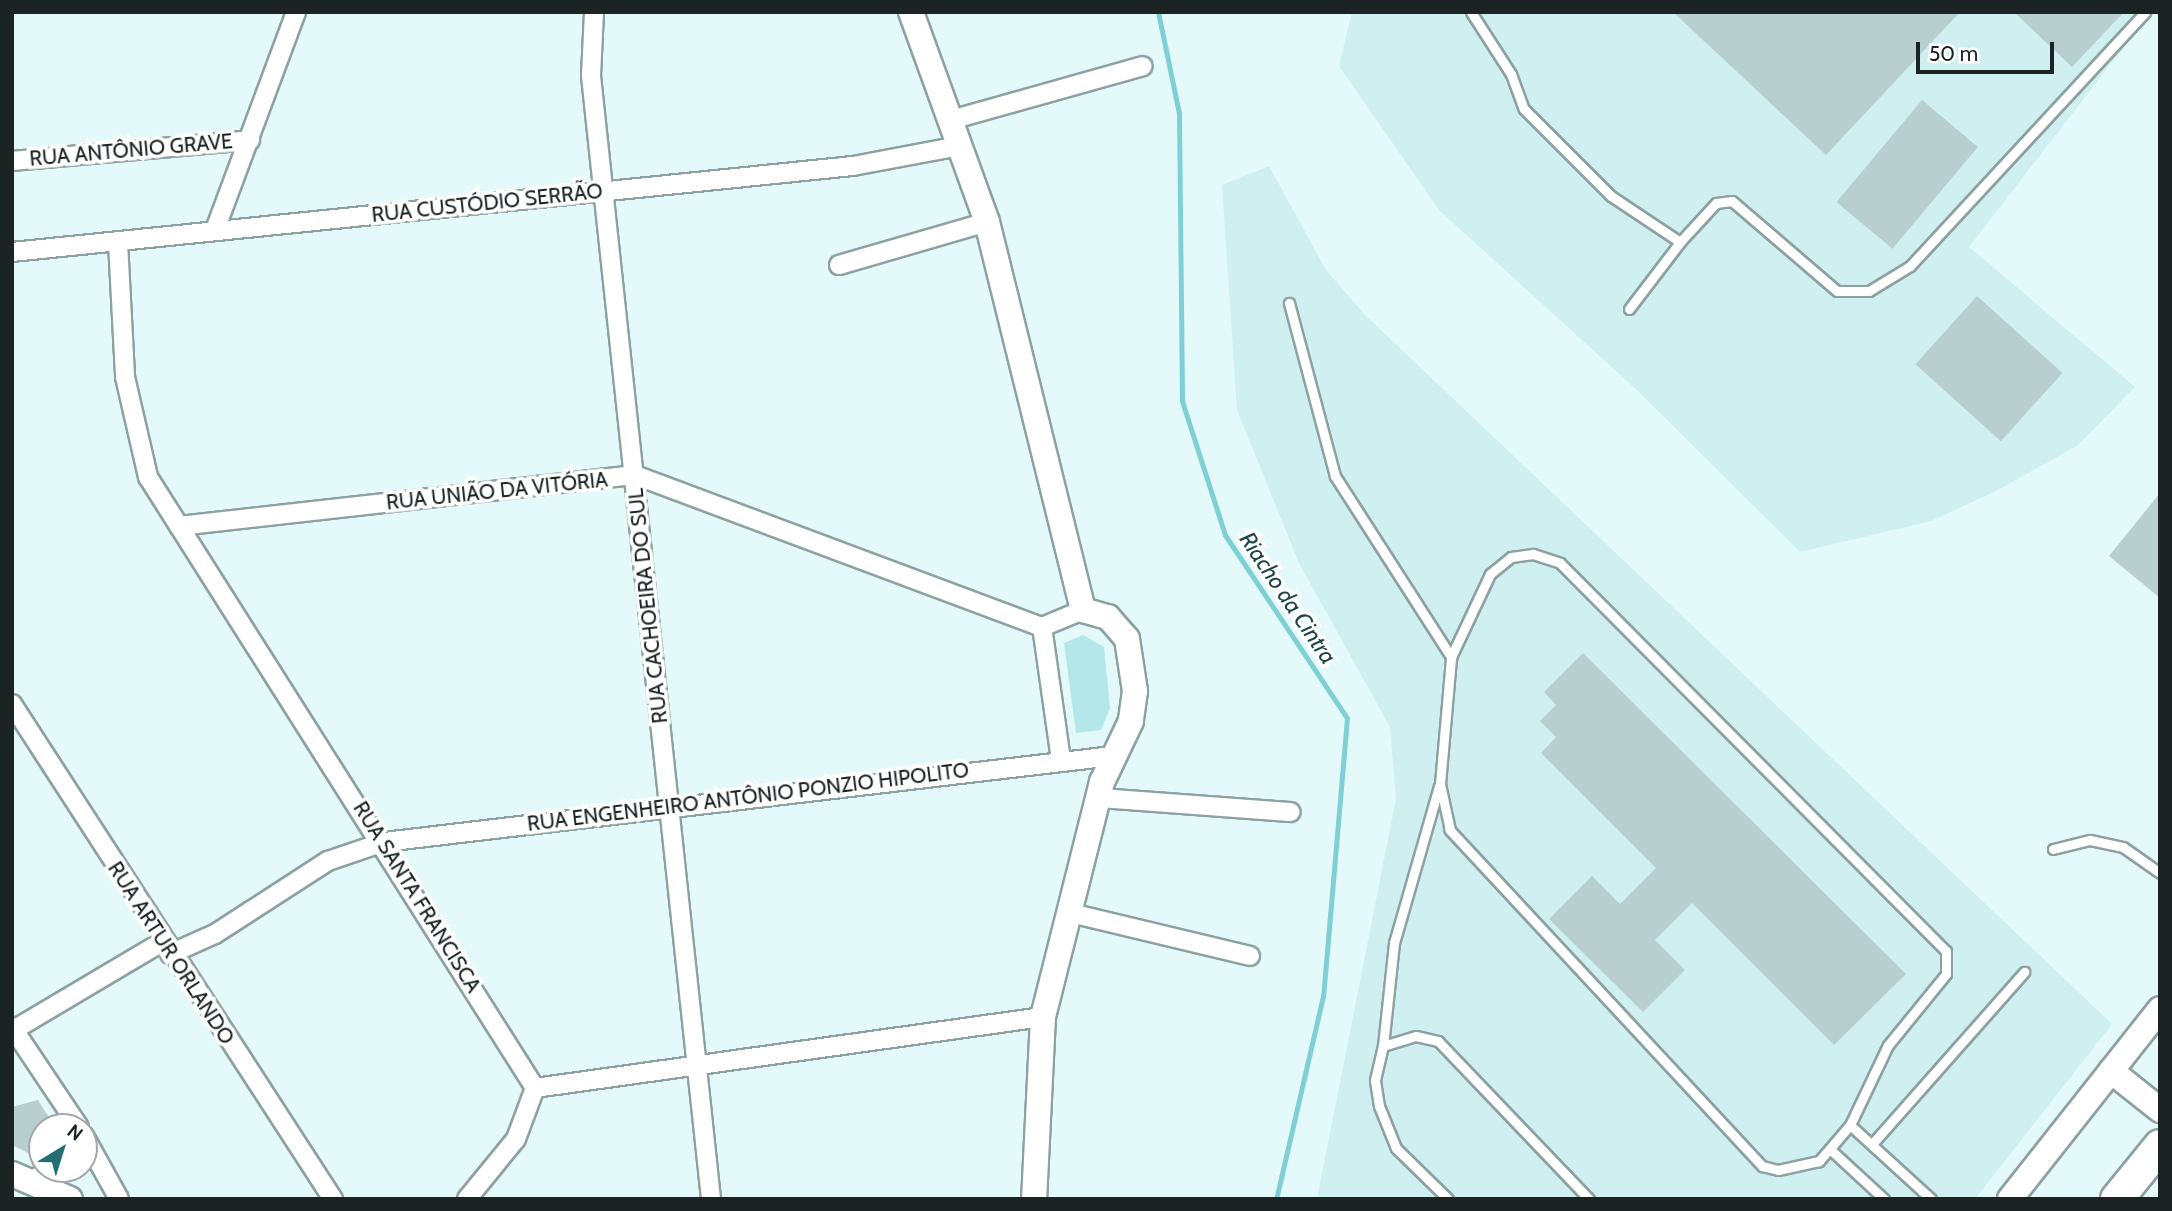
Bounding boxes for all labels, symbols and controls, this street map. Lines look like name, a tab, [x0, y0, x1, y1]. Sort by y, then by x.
scale bar	[1920, 28, 2058, 72]
text: 50 m	[1929, 41, 1978, 66]
street label: RUA ANTÔNIO GRAVE	[28, 129, 234, 171]
street label: RUA CUSTÓDIO SERRÃO	[370, 178, 604, 228]
street label: RUA UNIÃO DA VITÓRIA	[385, 467, 609, 515]
street label: RUA CACHOEIRA DO SUL	[623, 487, 673, 725]
water label: Riacho da Cintra	[1234, 527, 1342, 669]
street label: RUA ENGENHEIRO ANTÔNIO PONZIO HIPOLITO	[526, 757, 970, 837]
street label: RUA SANTA FRANCISCA	[348, 797, 486, 997]
street label: RUA ARTUR ORLANDO	[102, 857, 240, 1049]
north arrow	[28, 1113, 98, 1183]
text: N	[63, 1119, 87, 1146]

